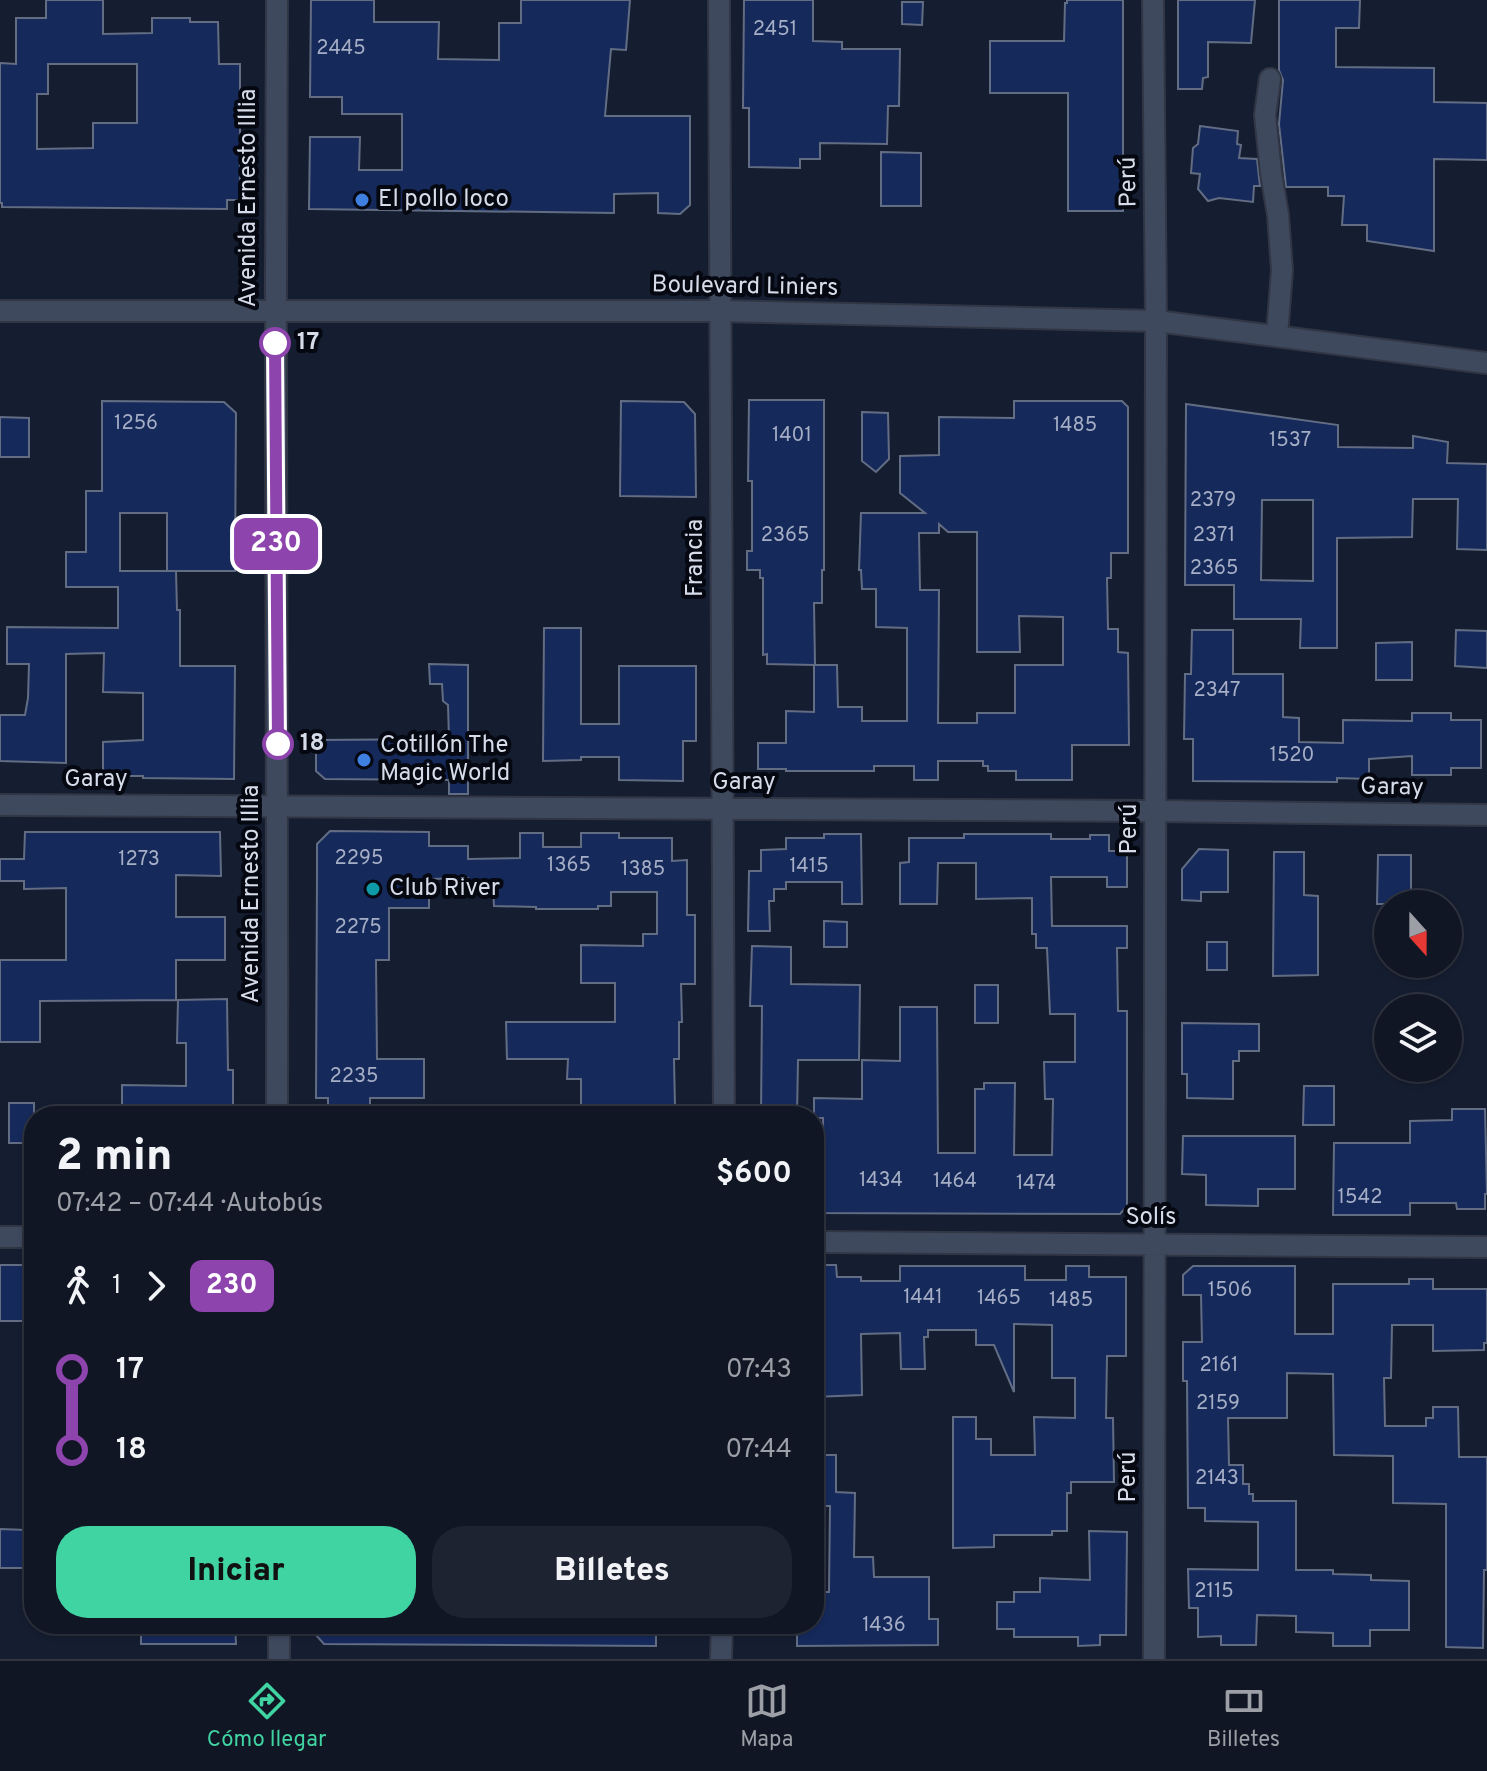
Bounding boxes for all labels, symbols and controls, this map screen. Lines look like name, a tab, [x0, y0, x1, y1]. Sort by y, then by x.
house number: 2451	[753, 17, 797, 43]
house number: 2445	[316, 36, 366, 62]
street label: Avenida Ernesto Illia	[234, 89, 264, 307]
street label: Perú	[1114, 156, 1144, 208]
place label: El pollo loco	[378, 185, 509, 215]
marker: El pollo loco	[353, 191, 371, 209]
street label: Boulevard Liniers	[651, 270, 839, 304]
marker: 17	[260, 328, 290, 358]
place label: 17	[297, 328, 319, 358]
house number: 1256	[114, 411, 158, 437]
house number: 1485	[1053, 413, 1097, 439]
house number: 1401	[772, 423, 812, 449]
house number: 1537	[1269, 428, 1311, 454]
house number: 2379	[1190, 488, 1236, 514]
line badge: 230	[230, 518, 322, 570]
street label: Francia	[681, 519, 711, 597]
house number: 2365	[761, 523, 809, 549]
house number: 2371	[1193, 523, 1235, 549]
text: 230	[250, 526, 302, 562]
house number: 2365	[1190, 556, 1238, 582]
house number: 2347	[1194, 678, 1240, 704]
marker: 18	[263, 729, 293, 759]
place label: 18	[300, 729, 325, 759]
place label: Cotillón The Magic World	[380, 731, 510, 789]
house number: 1520	[1270, 743, 1314, 769]
marker: Cotillón The Magic World	[355, 751, 373, 769]
street label: Garay	[64, 765, 128, 795]
street label: Garay	[712, 768, 776, 798]
street label: Garay	[1360, 772, 1424, 804]
street label: Avenida Ernesto Illia	[237, 785, 267, 1003]
street label: Perú	[1115, 804, 1145, 854]
house number: 2295	[335, 846, 383, 872]
house number: 1273	[118, 847, 160, 873]
house number: 1365	[547, 853, 591, 879]
house number: 1415	[789, 854, 829, 880]
house number: 1385	[621, 857, 665, 883]
place label: Club River	[389, 874, 500, 904]
marker: Club River	[364, 880, 382, 898]
north arrow	[1374, 890, 1462, 978]
map controls	[1374, 890, 1462, 1082]
house number: 2275	[334, 915, 382, 941]
button: layers	[1374, 994, 1462, 1082]
house number: 2235	[330, 1064, 378, 1090]
text: 2 min	[56, 1130, 172, 1186]
text: $600	[716, 1156, 792, 1193]
house number: 1434	[859, 1168, 903, 1194]
house number: 1464	[933, 1169, 977, 1195]
house number: 1474	[1016, 1171, 1056, 1197]
house number: 1542	[1338, 1185, 1382, 1211]
text: 07:42 – 07:44 · Autobús	[56, 1188, 323, 1221]
street label: Solís	[1126, 1203, 1176, 1233]
icon: walk	[56, 1264, 100, 1308]
icon: forward	[134, 1264, 178, 1308]
text: 230	[206, 1268, 258, 1304]
text: 1	[112, 1270, 122, 1303]
house number: 1506	[1208, 1278, 1252, 1304]
house number: 1441	[903, 1285, 943, 1311]
house number: 1465	[977, 1286, 1021, 1312]
house number: 1485	[1049, 1288, 1093, 1314]
text: 17	[116, 1352, 144, 1389]
house number: 2161	[1199, 1353, 1239, 1379]
text: 07:43	[726, 1354, 792, 1387]
house number: 2159	[1196, 1391, 1240, 1417]
text: 18	[116, 1432, 147, 1469]
text: 07:44	[725, 1434, 792, 1467]
street label: Perú	[1114, 1452, 1144, 1502]
house number: 2143	[1195, 1466, 1239, 1492]
button: Iniciar	[56, 1526, 416, 1618]
button: Billetes	[432, 1526, 792, 1618]
house number: 2115	[1194, 1579, 1234, 1605]
house number: 1436	[862, 1613, 906, 1639]
tab: Cómo llegar	[207, 1679, 327, 1754]
tab: Mapa	[740, 1679, 793, 1754]
tab: Billetes	[1207, 1679, 1280, 1754]

